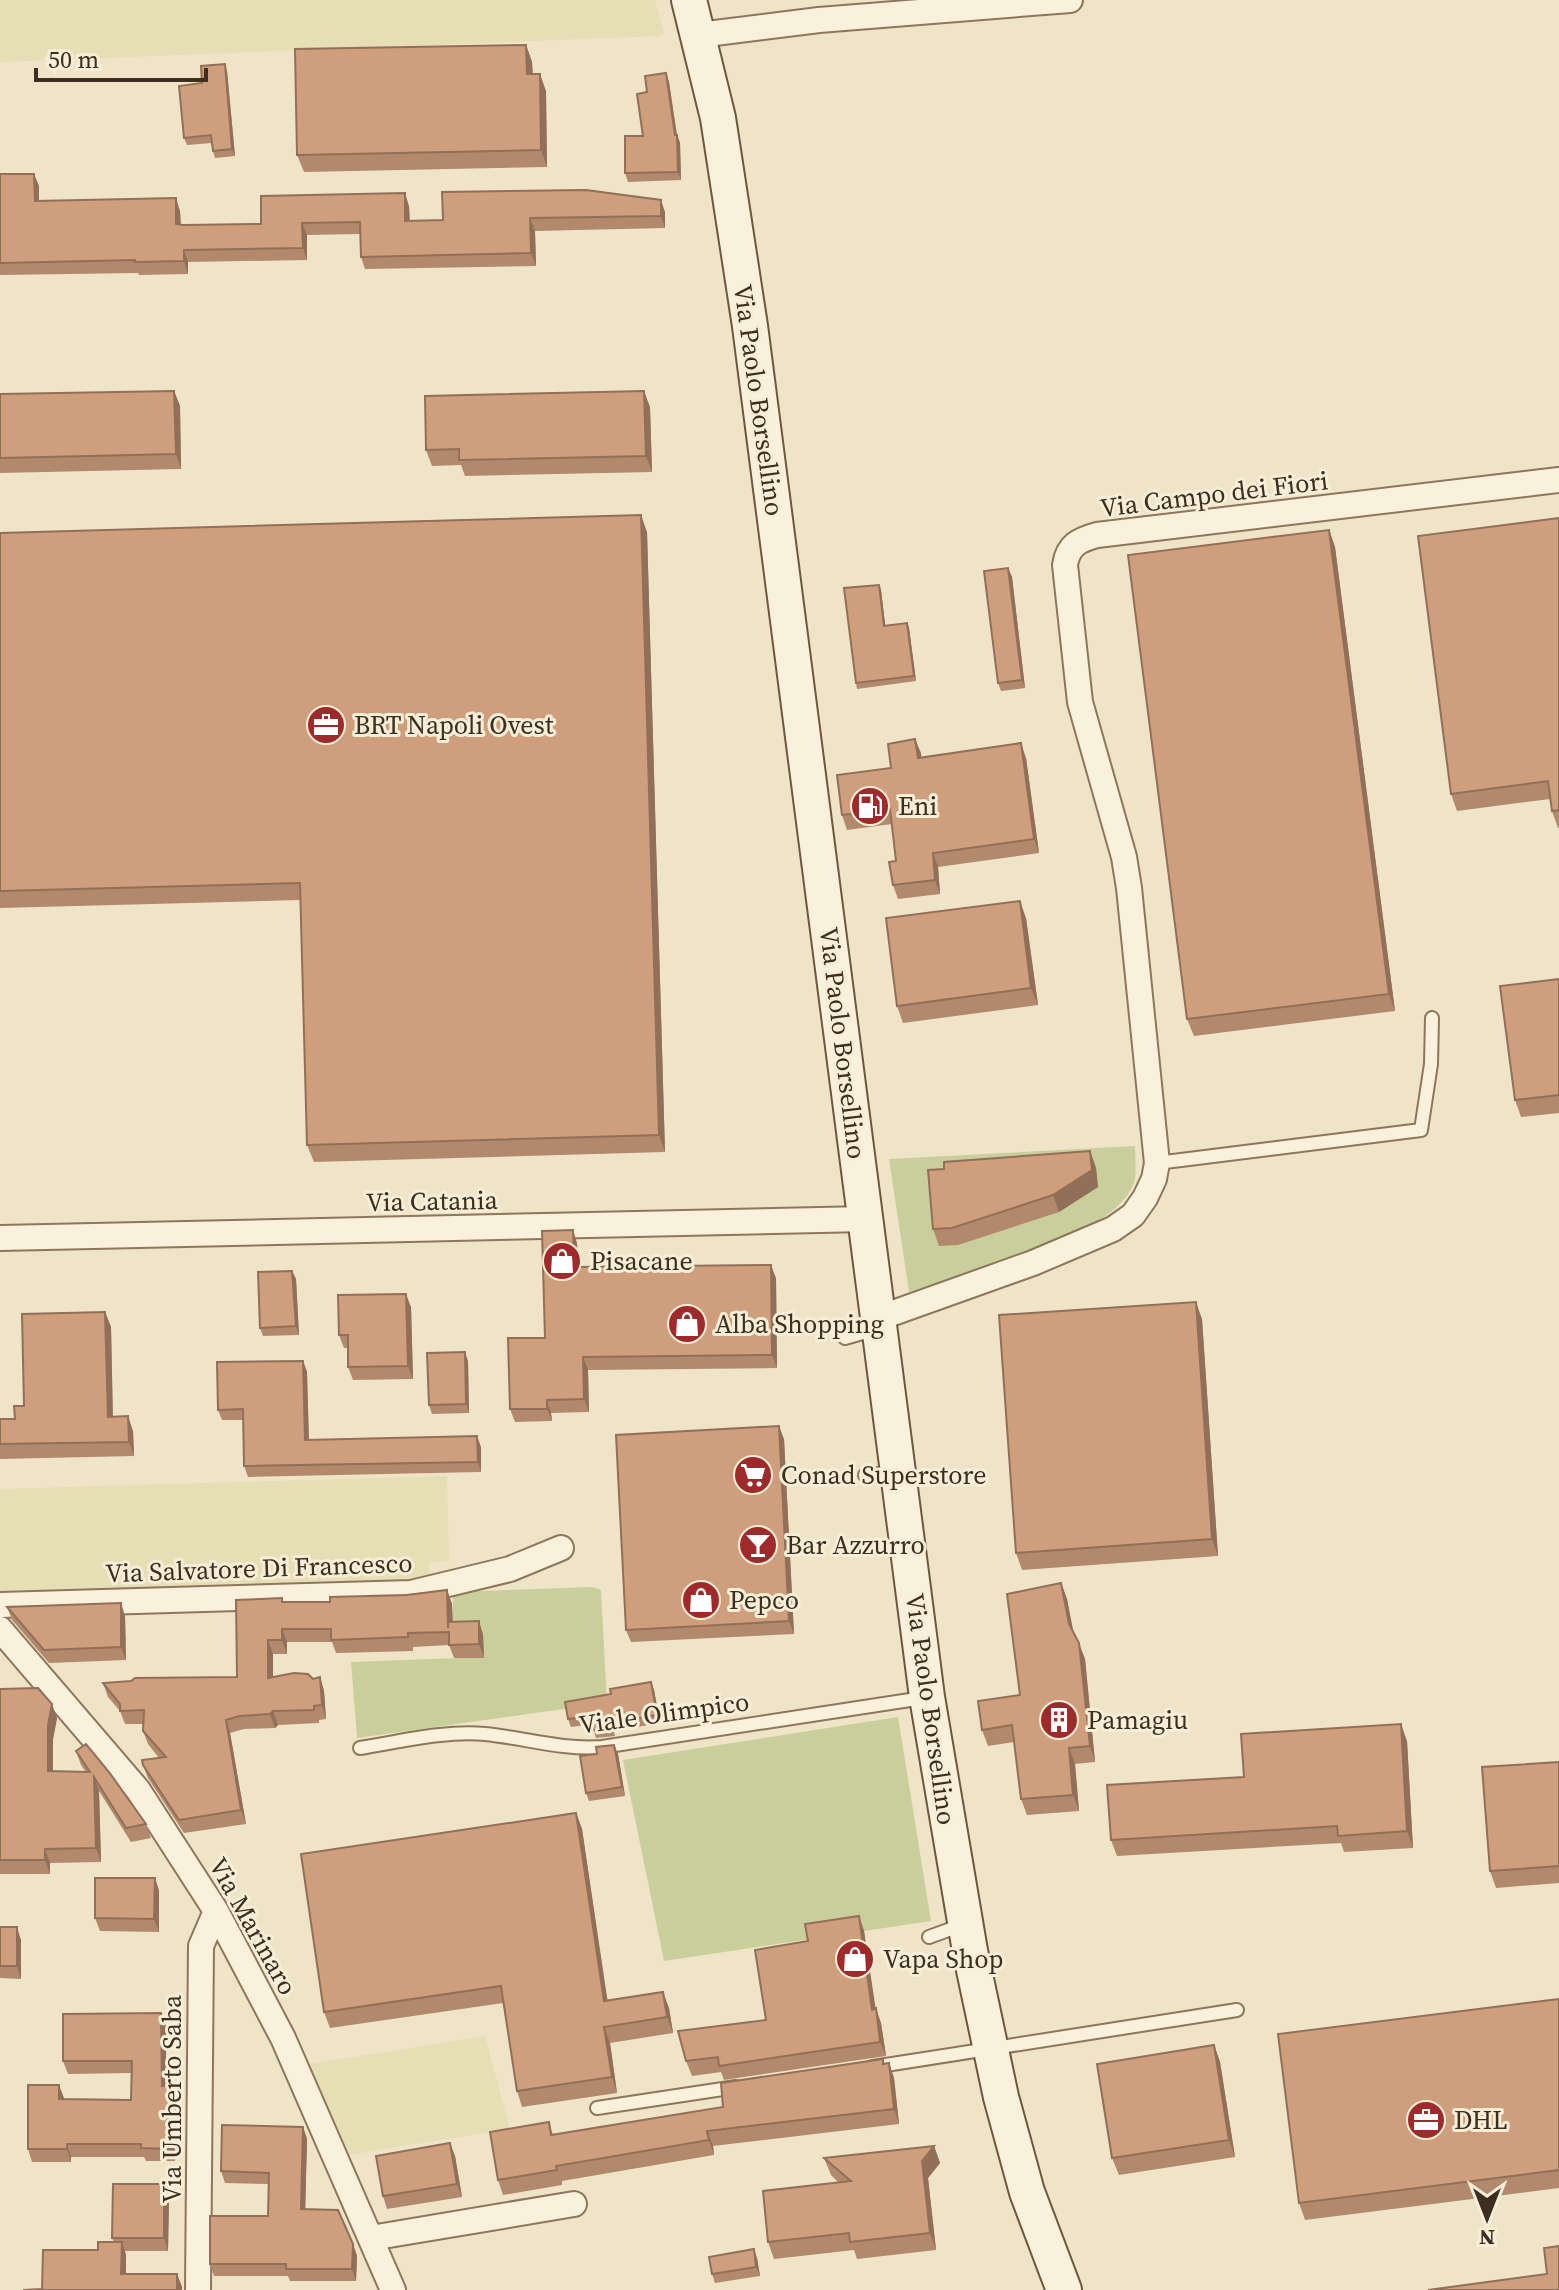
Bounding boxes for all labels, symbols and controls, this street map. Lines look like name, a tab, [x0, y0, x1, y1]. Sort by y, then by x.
scale bar	[36, 32, 206, 82]
text: 50 m	[48, 43, 99, 76]
street label: Via Paolo Borsellino	[725, 282, 793, 518]
street label: Via Campo dei Fiori	[1098, 462, 1330, 526]
office icon: BRT Napoli Ovest	[305, 704, 347, 746]
place label: BRT Napoli Ovest	[354, 707, 554, 743]
fuel station icon: Eni	[849, 785, 891, 827]
place label: Eni	[898, 788, 937, 824]
street label: Via Paolo Borsellino	[811, 925, 875, 1161]
street label: Via Catania	[366, 1182, 499, 1220]
shop icon: Pisacane	[541, 1240, 583, 1282]
place label: Pisacane	[590, 1243, 693, 1279]
shop icon: Alba Shopping	[666, 1303, 708, 1345]
place label: Alba Shopping	[715, 1306, 884, 1342]
supermarket icon: Conad Superstore	[732, 1454, 774, 1496]
place label: Conad Superstore	[781, 1457, 987, 1493]
bar icon: Bar Azzurro	[737, 1524, 779, 1566]
place label: Bar Azzurro	[786, 1527, 925, 1563]
street label: Via Salvatore Di Francesco	[105, 1545, 413, 1591]
shop icon: Pepco	[680, 1579, 722, 1621]
place label: Pepco	[729, 1582, 799, 1618]
street label: Via Paolo Borsellino	[897, 1591, 965, 1827]
street label: Viale Olimpico	[577, 1683, 751, 1743]
building icon: Pamagiu	[1038, 1699, 1080, 1741]
place label: Pamagiu	[1087, 1702, 1188, 1738]
street label: Via Marinaro	[200, 1851, 306, 2001]
shop icon: Vapa Shop	[834, 1938, 876, 1980]
place label: Vapa Shop	[883, 1941, 1003, 1977]
street label: Via Umberto Saba	[154, 1994, 190, 2203]
office icon: DHL	[1405, 2099, 1447, 2141]
place label: DHL	[1454, 2102, 1508, 2138]
north arrow	[1447, 2178, 1527, 2258]
text: N	[1479, 2223, 1495, 2253]

